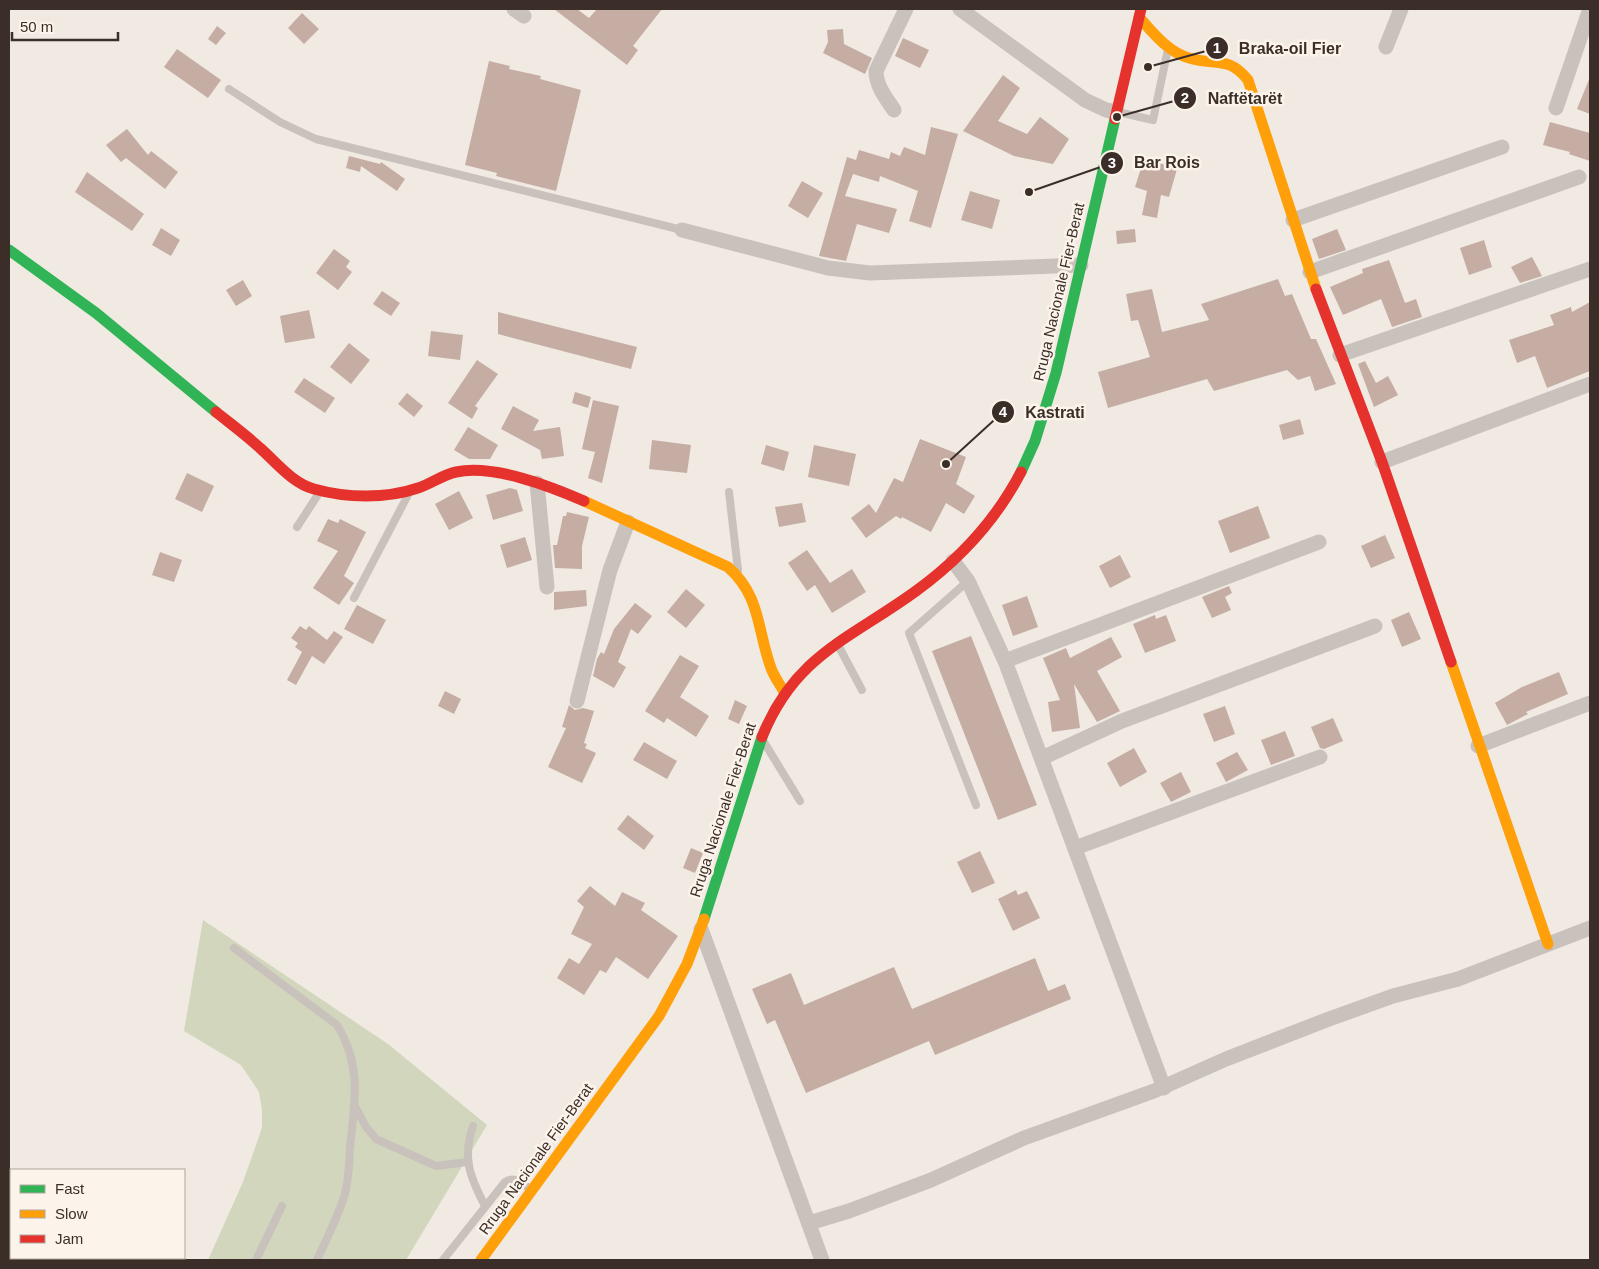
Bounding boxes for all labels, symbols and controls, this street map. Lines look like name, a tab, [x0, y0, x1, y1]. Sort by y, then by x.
scale bar	[12, 10, 119, 42]
text: 50 m	[20, 18, 53, 35]
callout: Braka-oil Fier	[1204, 33, 1352, 64]
text: 1	[1213, 39, 1221, 56]
text: Braka-oil Fier	[1239, 40, 1341, 57]
callout: Naftëtarët	[1173, 83, 1293, 114]
text: 2	[1181, 89, 1189, 106]
text: Naftëtarët	[1208, 90, 1283, 107]
callout: Bar Rois	[1099, 147, 1210, 178]
text: 3	[1108, 154, 1116, 171]
text: Bar Rois	[1134, 154, 1200, 171]
street label: Rruga Nacionale Fier-Berat	[1030, 200, 1088, 383]
callout: Kastrati	[990, 397, 1095, 428]
text: 4	[999, 403, 1008, 420]
text: Kastrati	[1025, 404, 1085, 421]
street label: Rruga Nacionale Fier-Berat	[686, 720, 759, 899]
street label: Rruga Nacionale Fier-Berat	[475, 1079, 597, 1238]
legend	[10, 1169, 185, 1259]
text: Fast	[55, 1180, 85, 1197]
text: Slow	[55, 1205, 88, 1222]
text: Jam	[55, 1230, 83, 1247]

